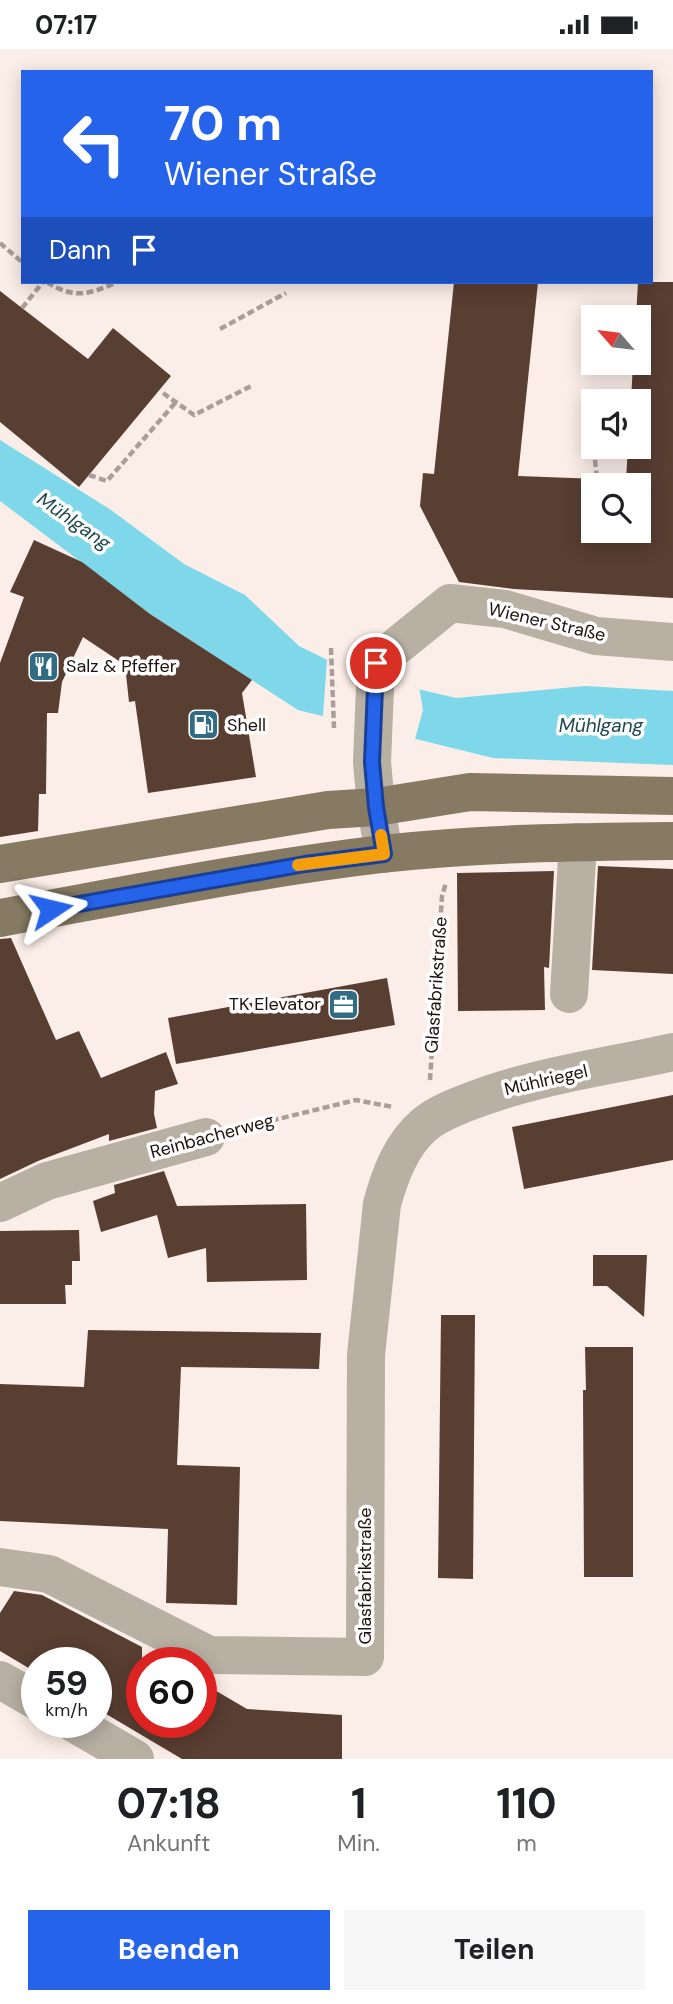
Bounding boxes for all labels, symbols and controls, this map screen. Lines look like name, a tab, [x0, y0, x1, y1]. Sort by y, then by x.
text: 07:17	[35, 8, 97, 42]
text: 70 m	[164, 91, 282, 155]
icon: left	[49, 98, 140, 189]
text: Wiener Straße	[164, 153, 377, 195]
icon: arrive	[125, 231, 163, 269]
text: Dann	[49, 233, 111, 267]
north arrow	[581, 305, 651, 375]
map controls	[581, 305, 651, 543]
button: sound	[581, 389, 651, 459]
button: search	[581, 473, 651, 543]
water label: Mühlgang	[32, 487, 116, 556]
street label: Wiener Straße	[486, 597, 608, 647]
pin	[346, 633, 406, 693]
icon: arrive	[357, 644, 395, 682]
restaurant icon: Salz & Pfeffer	[26, 649, 60, 683]
place label: Salz & Pfeffer	[66, 654, 177, 678]
fuel station icon: Shell	[187, 708, 221, 742]
place label: Shell	[227, 713, 266, 737]
water label: Mühlgang	[559, 713, 644, 738]
position arrow	[14, 872, 88, 946]
street label: Glasfabrikstraße	[419, 916, 453, 1054]
office icon: TK Elevator	[327, 987, 361, 1021]
place label: TK Elevator	[229, 992, 321, 1016]
street label: Mühlriegel	[502, 1059, 590, 1101]
street label: Reinbacherweg	[147, 1108, 277, 1164]
street label: Glasfabrikstraße	[353, 1508, 377, 1644]
speed limit sign: 60	[126, 1647, 217, 1738]
text: 59	[45, 1660, 88, 1706]
text: km/h	[45, 1698, 88, 1722]
text: 07:18	[116, 1776, 221, 1831]
text: 1	[351, 1776, 366, 1831]
text: 110	[496, 1776, 557, 1831]
text: Ankunft	[127, 1828, 210, 1858]
text: Min.	[337, 1828, 380, 1858]
text: m	[516, 1828, 537, 1858]
button: Beenden	[28, 1910, 330, 1990]
button: Teilen	[344, 1910, 645, 1990]

